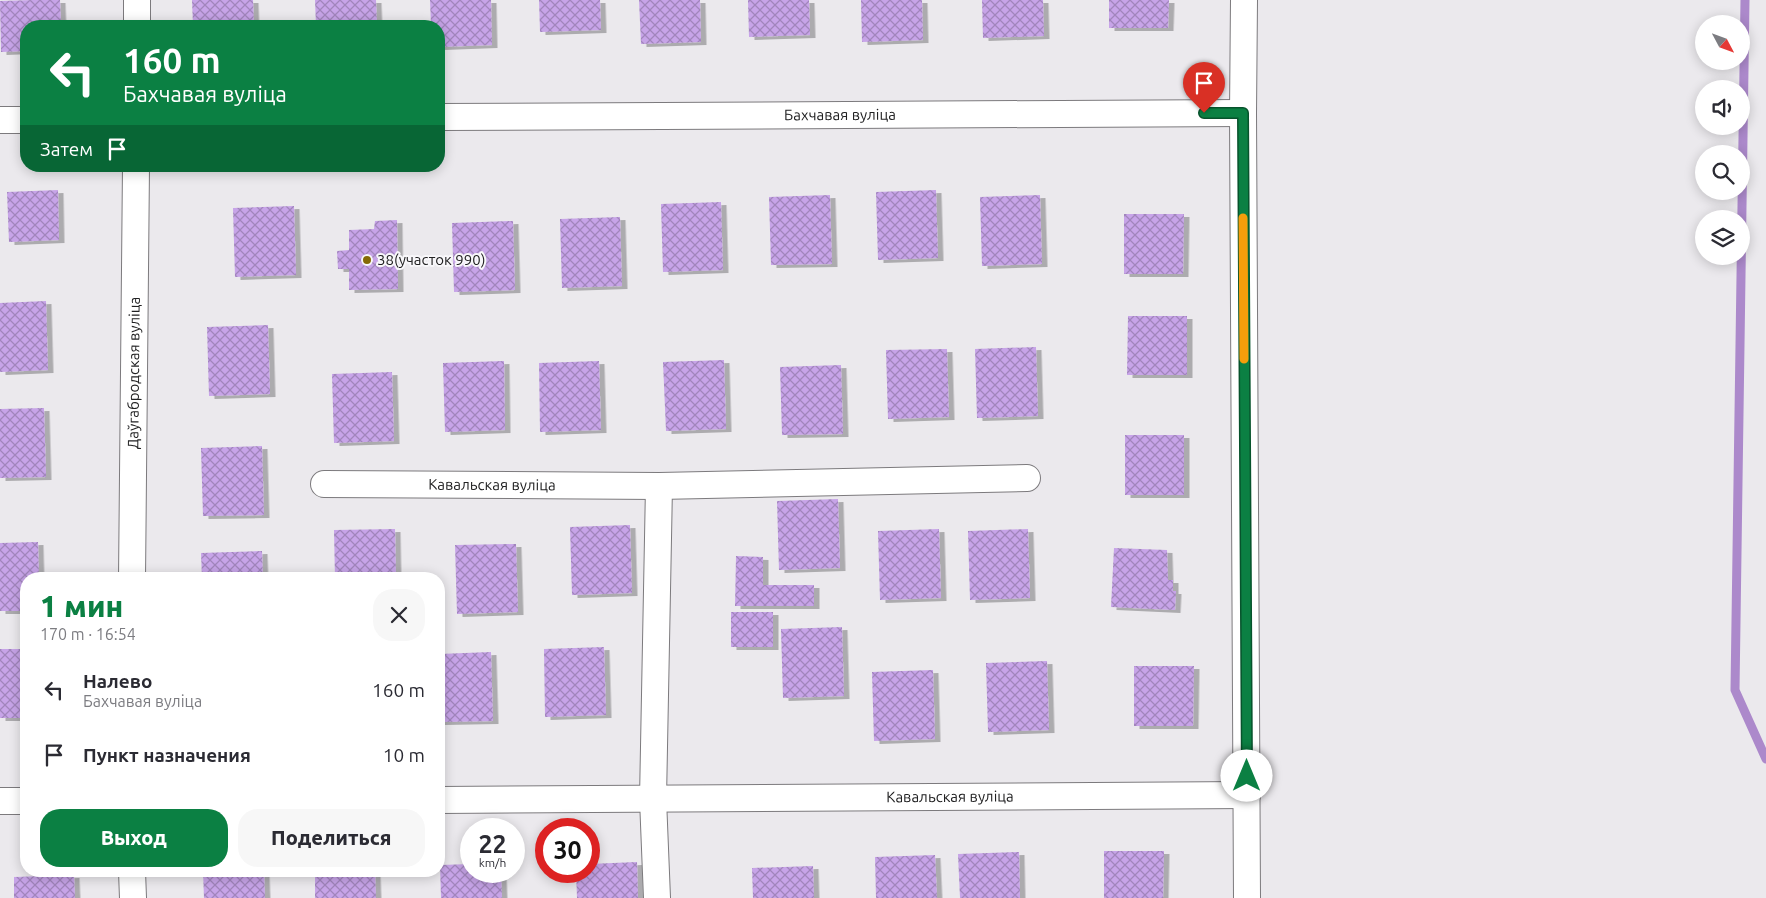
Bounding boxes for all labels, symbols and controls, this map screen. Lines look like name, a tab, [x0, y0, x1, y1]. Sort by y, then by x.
north arrow	[1695, 15, 1750, 70]
map controls	[1695, 15, 1750, 265]
icon: left	[40, 40, 105, 105]
text: 160 m	[123, 40, 221, 80]
pin	[1183, 62, 1225, 113]
icon: arrive	[1190, 69, 1218, 97]
button: sound	[1695, 80, 1750, 135]
text: Бахчавая вуліца	[123, 81, 287, 106]
street label: Бахчавая вуліца	[784, 106, 896, 123]
icon: arrive	[103, 135, 131, 163]
text: Затем	[40, 138, 93, 160]
button: search	[1695, 145, 1750, 200]
button: layers	[1695, 210, 1750, 265]
place label: 38(участок 990)	[377, 251, 485, 268]
marker: 38(участок 990)	[361, 254, 373, 266]
street label: Даўгабродская вуліца	[124, 297, 143, 449]
street label: Кавальская вуліца	[428, 476, 556, 493]
text: 1 мин	[40, 589, 123, 623]
button: close	[373, 589, 425, 641]
text: 170 m · 16:54	[40, 625, 136, 643]
text: Налево	[83, 670, 152, 692]
icon: left	[40, 676, 68, 704]
text: 160 m	[372, 679, 425, 701]
text: Бахчавая вуліца	[83, 692, 202, 710]
icon: arrive	[40, 741, 68, 769]
text: Пункт назначения	[83, 744, 251, 766]
text: 10 m	[383, 744, 425, 766]
position arrow	[1220, 749, 1272, 801]
street label: Кавальская вуліца	[886, 787, 1014, 805]
button: Выход	[40, 809, 228, 867]
button: Поделиться	[238, 809, 425, 867]
speed limit sign: 30	[535, 818, 600, 883]
text: 22	[478, 830, 507, 858]
text: km/h	[479, 856, 506, 869]

